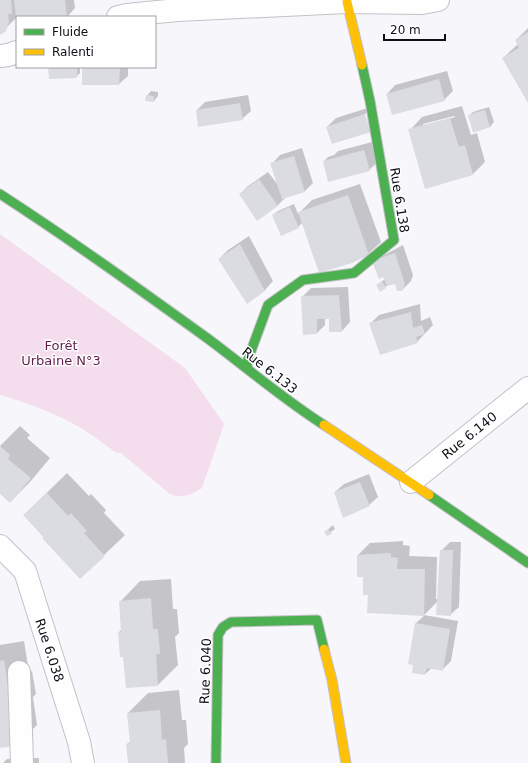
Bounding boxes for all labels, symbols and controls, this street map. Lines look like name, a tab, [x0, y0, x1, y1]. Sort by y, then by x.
legend	[16, 16, 156, 68]
scale bar	[384, 16, 445, 42]
text: 20 m	[390, 23, 421, 37]
text: Fluide	[52, 25, 88, 39]
text: Ralenti	[52, 45, 94, 59]
street label: Rue 6.138	[387, 166, 412, 234]
park label: Forêt Urbaine N°3	[21, 338, 101, 368]
street label: Rue 6.133	[239, 344, 300, 397]
street label: Rue 6.140	[439, 409, 500, 462]
street label: Rue 6.038	[32, 616, 67, 684]
street label: Rue 6.040	[197, 638, 214, 704]

